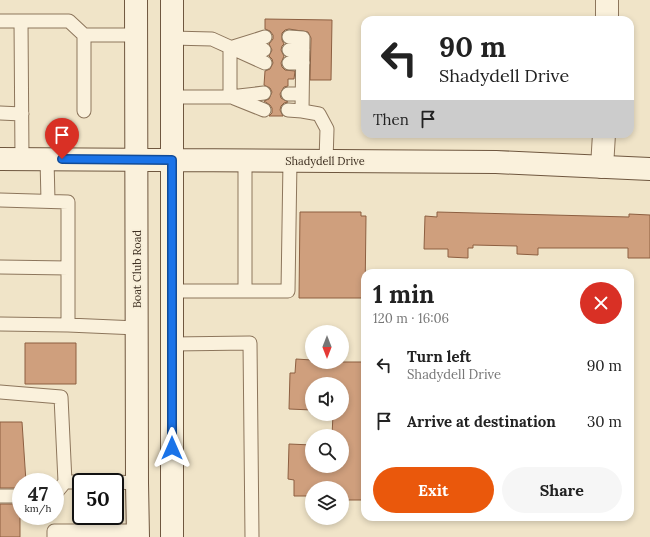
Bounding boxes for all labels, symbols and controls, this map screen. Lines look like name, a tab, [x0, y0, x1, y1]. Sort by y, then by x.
text: 90 m	[439, 29, 506, 65]
icon: left	[373, 32, 425, 84]
text: Shadydell Drive	[439, 64, 569, 87]
icon: arrive	[417, 108, 439, 130]
text: Then	[373, 110, 409, 129]
pin	[45, 118, 79, 159]
icon: arrive	[51, 124, 73, 146]
street label: Shadydell Drive	[285, 154, 365, 168]
street label: Boat Club Road	[130, 230, 144, 308]
text: 1 min	[373, 279, 434, 310]
button: close	[580, 282, 622, 324]
text: 120 m · 16:06	[373, 310, 449, 327]
north arrow	[305, 325, 349, 369]
map controls	[305, 325, 349, 525]
text: Turn left	[407, 347, 471, 366]
icon: left	[373, 354, 395, 376]
text: 90 m	[587, 356, 622, 375]
text: Shadydell Drive	[407, 366, 501, 383]
button: sound	[305, 377, 349, 421]
icon: arrive	[373, 410, 395, 432]
text: Arrive at destination	[407, 412, 556, 431]
text: 30 m	[587, 412, 622, 431]
position arrow	[151, 427, 193, 469]
button: search	[305, 429, 349, 473]
button: Exit	[373, 467, 494, 513]
button: Share	[502, 467, 622, 513]
speed limit sign: 50	[72, 473, 124, 525]
text: 47	[28, 481, 48, 506]
button: layers	[305, 481, 349, 525]
text: km/h	[24, 502, 52, 515]

